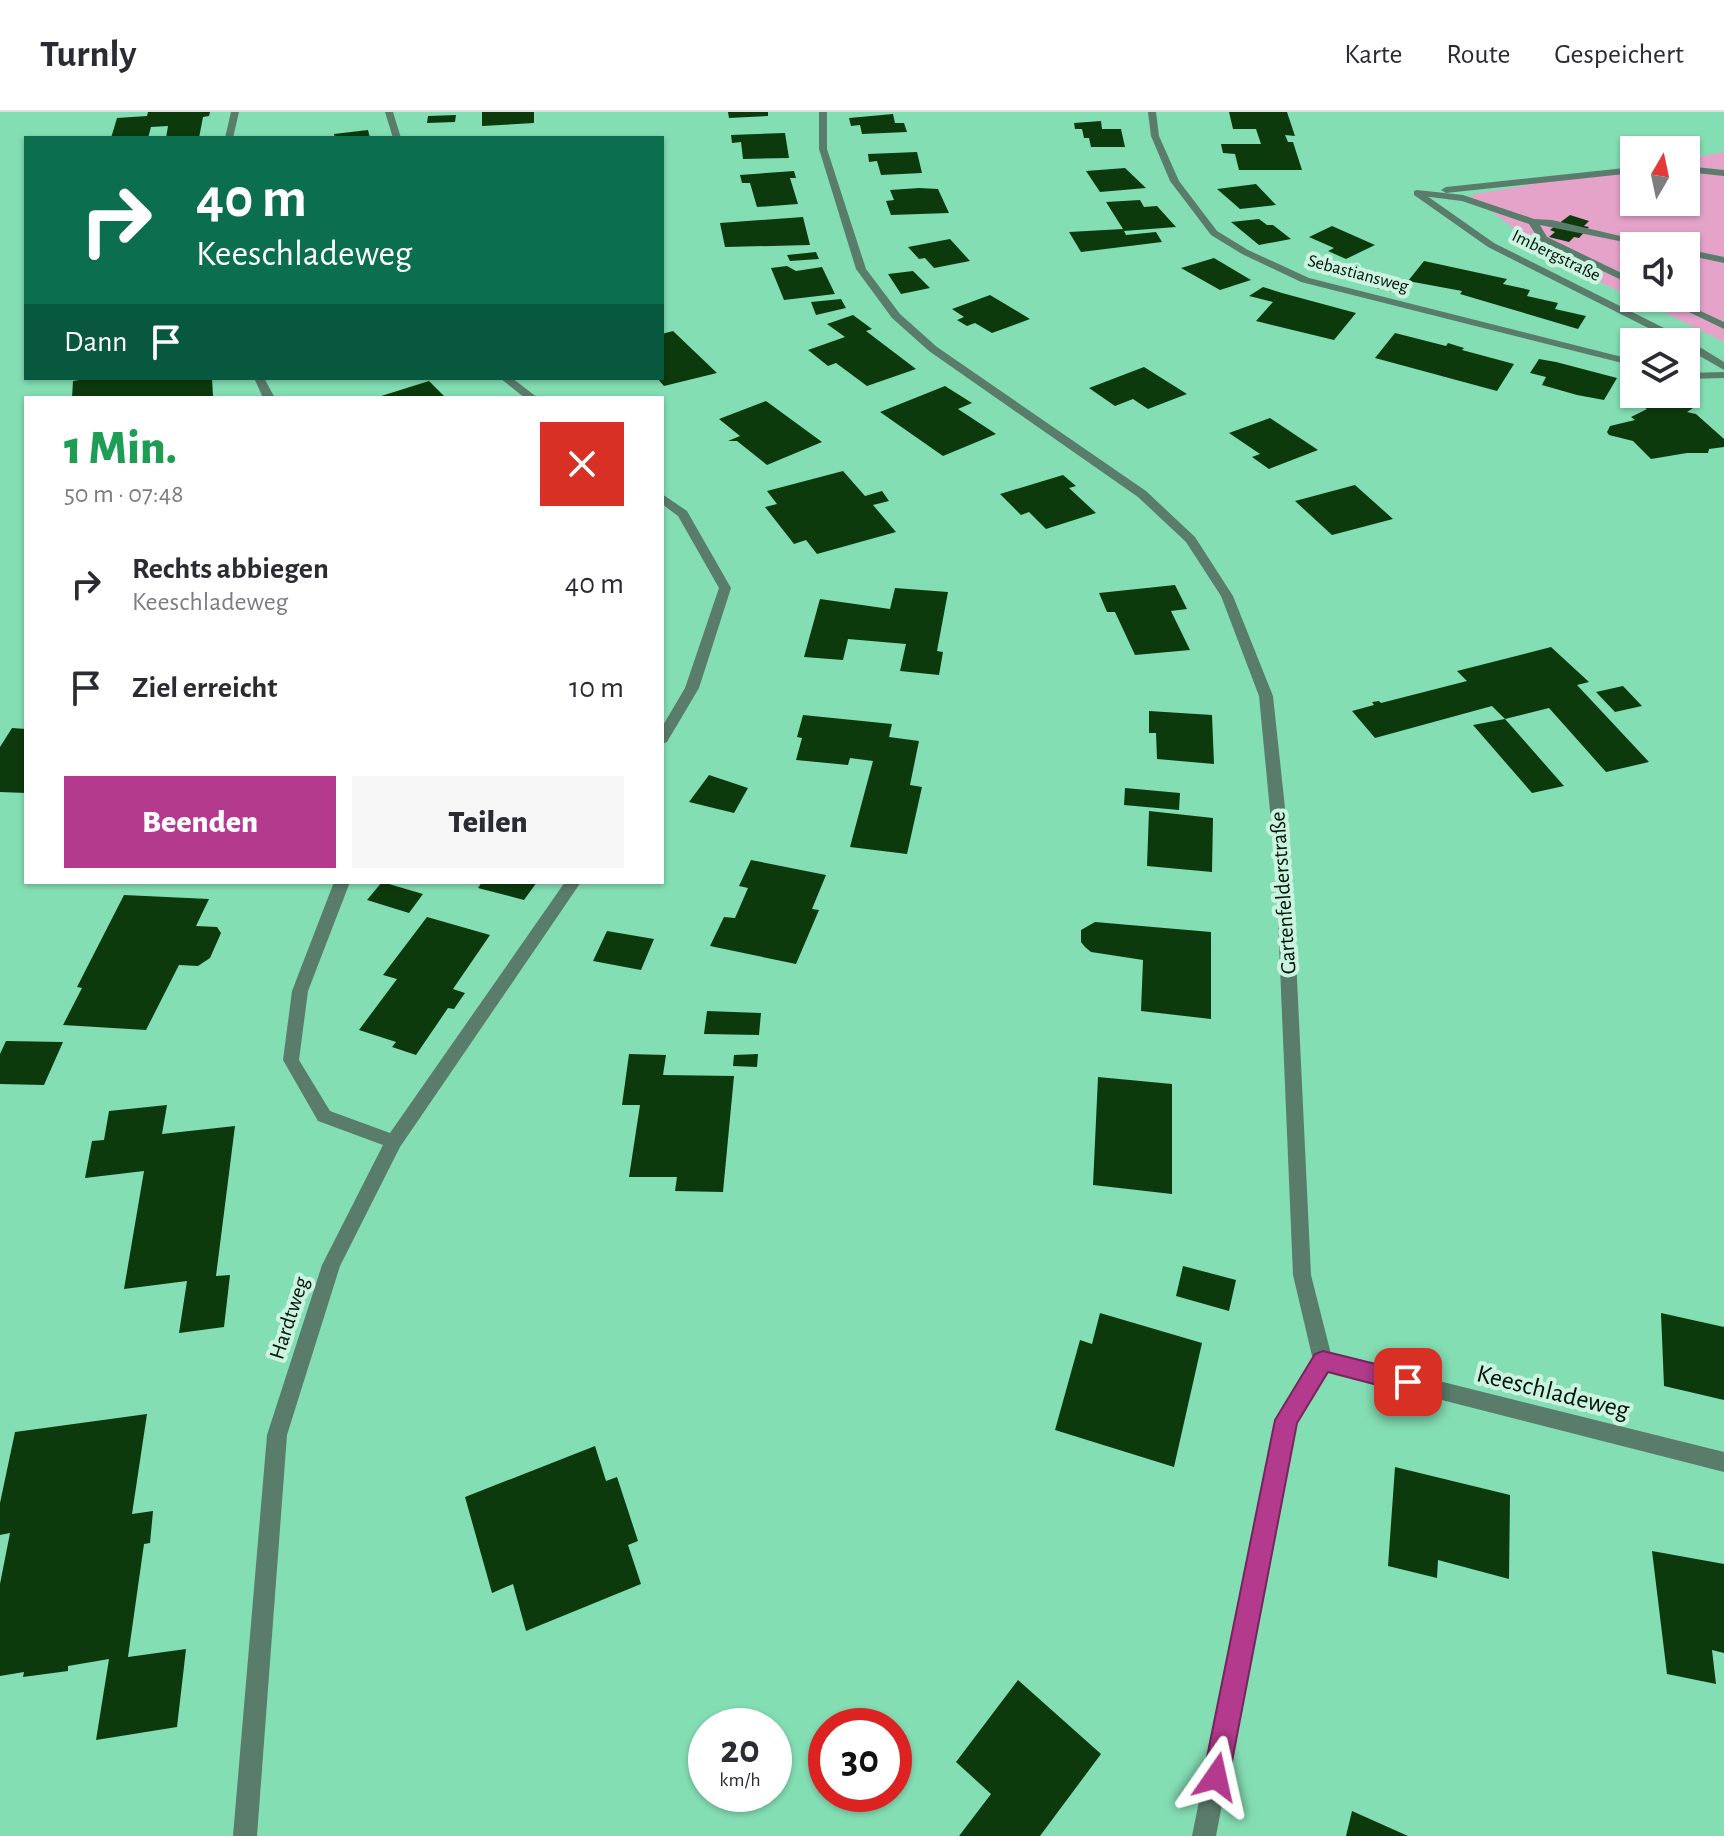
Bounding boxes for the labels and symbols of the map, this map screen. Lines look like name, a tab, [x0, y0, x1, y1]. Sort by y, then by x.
north arrow	[1620, 136, 1700, 216]
street label: Imbergstraße	[1509, 227, 1603, 285]
street label: Sebastiansweg	[1306, 252, 1411, 296]
street label: Gartenfelderstraße	[1266, 811, 1300, 975]
street label: Hardtweg	[265, 1274, 313, 1362]
pin	[1374, 1348, 1442, 1416]
street label: Keeschladeweg	[1474, 1360, 1632, 1424]
speed limit sign: 30	[808, 1708, 912, 1812]
position arrow	[1174, 1735, 1258, 1819]

